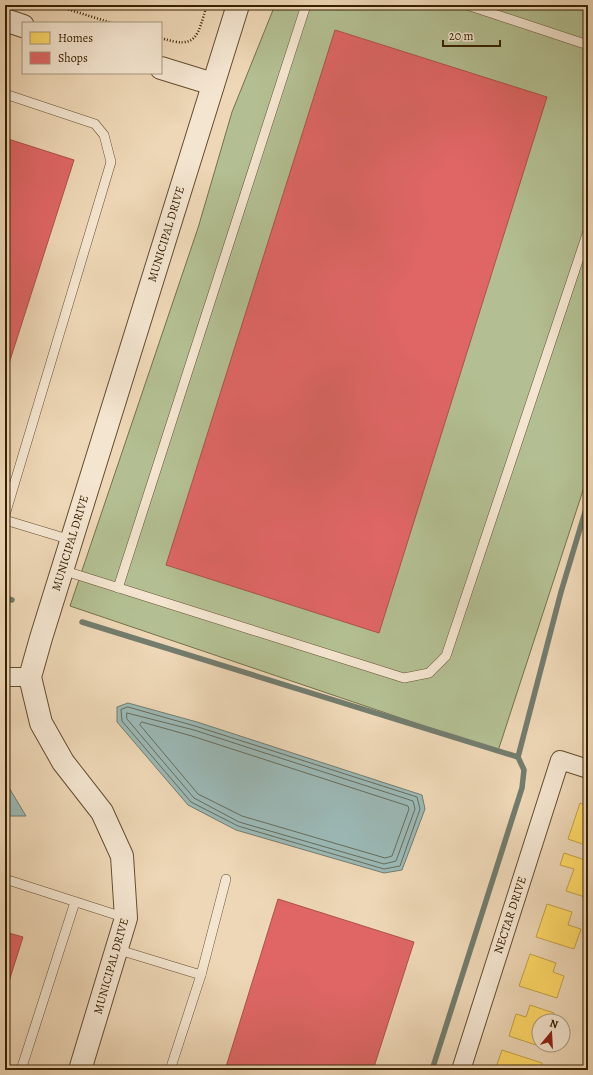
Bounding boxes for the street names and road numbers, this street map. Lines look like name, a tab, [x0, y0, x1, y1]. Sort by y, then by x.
street label: MUNICIPAL DRIVE	[144, 184, 188, 284]
street label: MUNICIPAL DRIVE	[48, 493, 92, 593]
street label: NECTAR DRIVE	[490, 874, 530, 956]
street label: MUNICIPAL DRIVE	[90, 916, 132, 1016]

